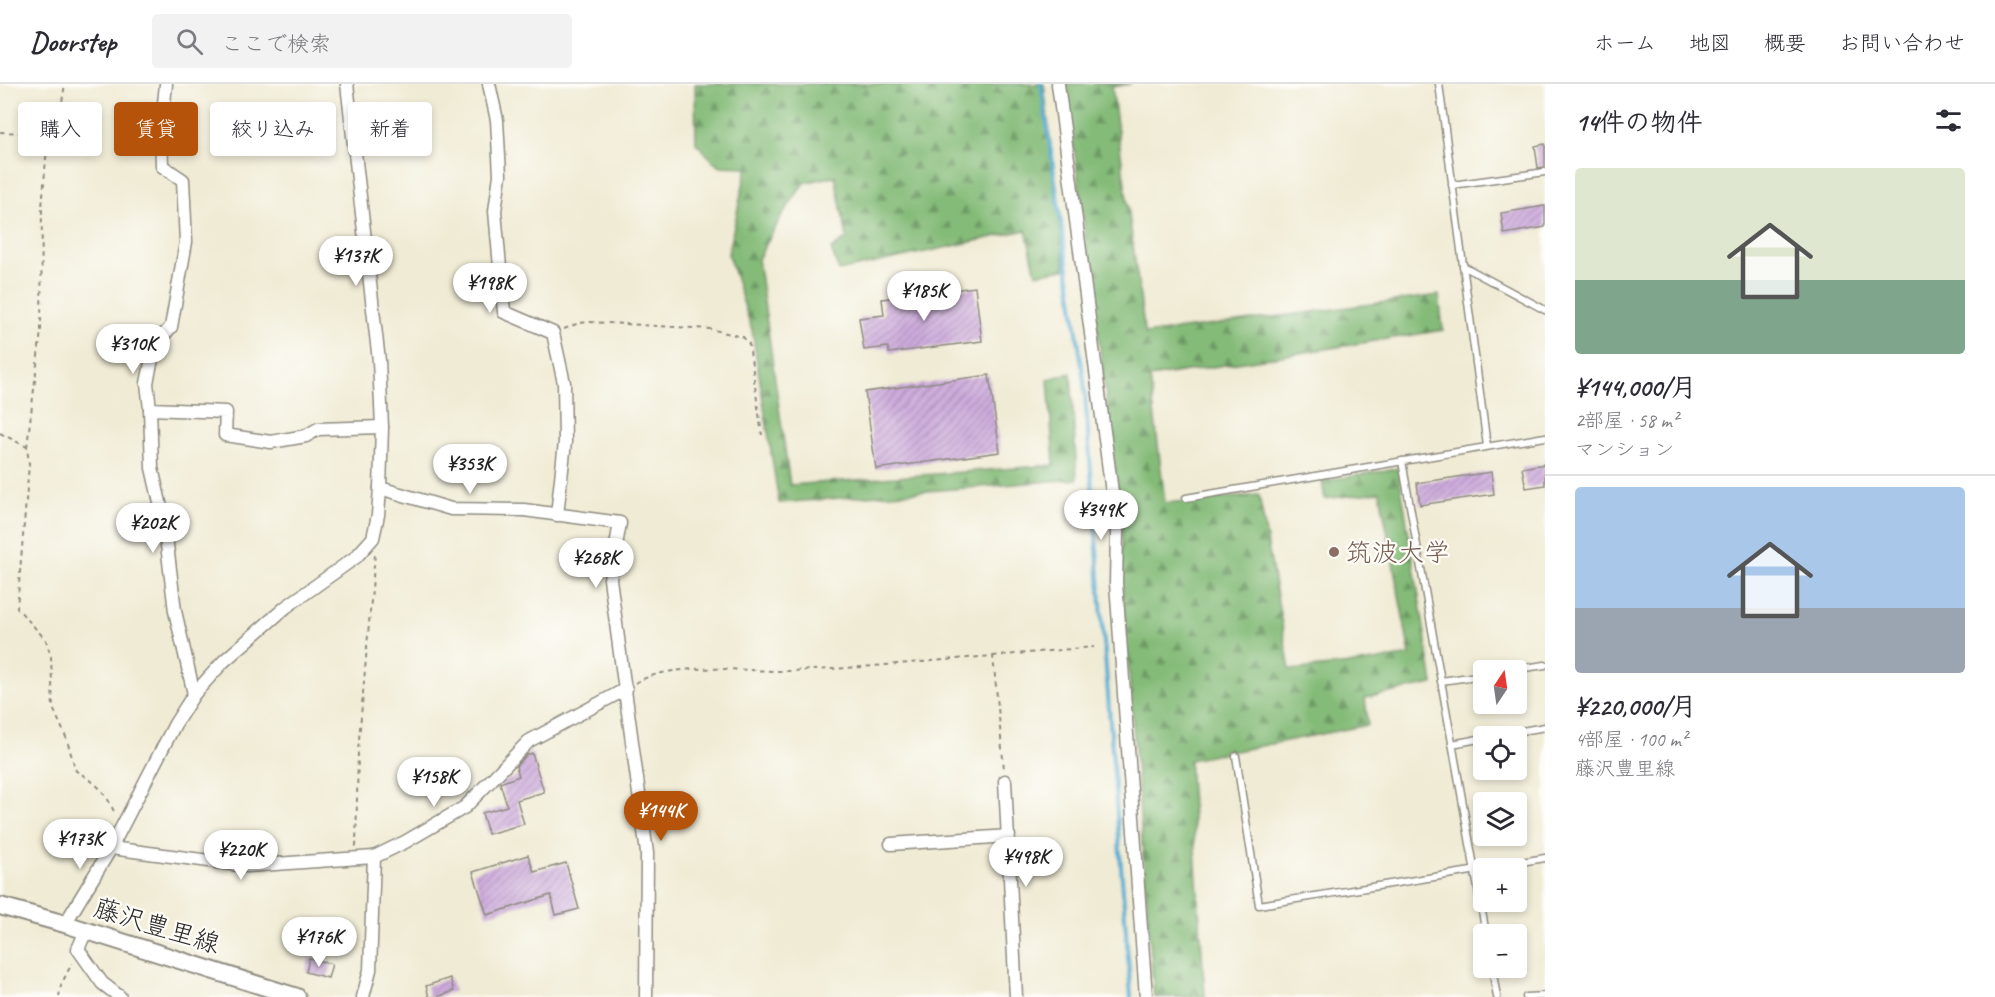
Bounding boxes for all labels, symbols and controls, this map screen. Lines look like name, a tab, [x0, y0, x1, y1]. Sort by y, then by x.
search box	[152, 14, 572, 68]
text: Doorstep	[30, 24, 116, 59]
icon: search	[173, 25, 206, 58]
text: ここで検索	[221, 30, 331, 58]
text: ホーム	[1594, 30, 1656, 56]
text: 地図	[1689, 30, 1731, 56]
text: 概要	[1764, 30, 1806, 56]
text: お問い合わせ	[1839, 30, 1965, 56]
chip: 購入	[18, 102, 102, 156]
chip: 賃貸	[114, 102, 198, 156]
chip: 絞り込み	[210, 102, 336, 156]
chip: 新着	[348, 102, 432, 156]
icon: filters	[1932, 104, 1965, 137]
text: 14件の物件	[1575, 106, 1702, 139]
icon: home	[1716, 207, 1824, 315]
pin: ¥137K	[314, 236, 398, 287]
text: ¥137K	[333, 243, 379, 268]
pin: ¥198K	[448, 263, 532, 314]
text: ¥198K	[467, 270, 513, 295]
pin: ¥185K	[882, 271, 966, 322]
text: ¥185K	[901, 278, 947, 303]
pin: ¥310K	[91, 324, 175, 375]
text: ¥310K	[110, 331, 156, 356]
text: ¥144,000/月	[1575, 371, 1697, 404]
text: 2部屋 · 58 m²	[1575, 408, 1678, 433]
text: マンション	[1575, 437, 1674, 462]
pin: ¥353K	[428, 444, 512, 495]
text: ¥353K	[447, 451, 493, 476]
pin: ¥349K	[1059, 490, 1143, 541]
text: ¥349K	[1078, 497, 1124, 522]
pin: ¥202K	[111, 503, 195, 554]
text: ¥202K	[130, 510, 176, 535]
icon: home	[1716, 526, 1824, 634]
place label: 筑波大学	[1346, 536, 1450, 569]
pin: ¥268K	[554, 538, 638, 589]
text: ¥268K	[573, 545, 619, 570]
marker: 筑波大学	[1327, 545, 1341, 559]
north arrow	[1473, 660, 1527, 714]
map controls	[1473, 660, 1527, 978]
text: ¥220,000/月	[1575, 690, 1697, 723]
button: locate	[1473, 726, 1527, 780]
text: 4部屋 · 100 m²	[1575, 727, 1687, 752]
text: 藤沢豊里線	[1575, 756, 1675, 781]
pin: ¥158K	[392, 757, 476, 808]
text: ¥158K	[411, 764, 457, 789]
pin: ¥144K	[619, 791, 703, 842]
button: layers	[1473, 792, 1527, 846]
text: ¥144K	[638, 798, 684, 823]
pin: ¥173K	[38, 819, 122, 870]
text: ¥173K	[57, 826, 103, 851]
pin: ¥220K	[199, 830, 283, 881]
text: ¥220K	[218, 837, 264, 862]
pin: ¥498K	[984, 837, 1068, 888]
text: ¥498K	[1003, 844, 1049, 869]
button: +	[1473, 858, 1527, 912]
street label: 藤沢豊里線	[90, 891, 224, 961]
pin: ¥176K	[277, 917, 361, 968]
text: ¥176K	[296, 924, 342, 949]
button: −	[1473, 924, 1527, 978]

